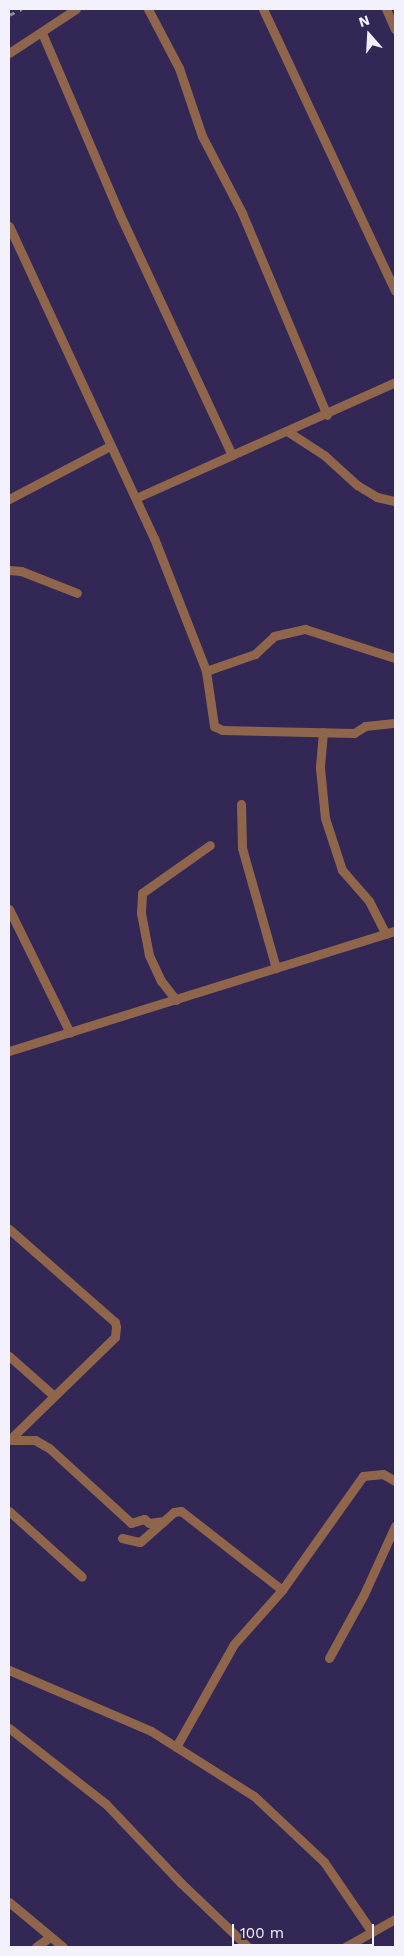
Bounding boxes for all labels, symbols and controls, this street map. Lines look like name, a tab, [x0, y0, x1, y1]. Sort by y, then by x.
north arrow	[344, 10, 394, 60]
text: N	[357, 12, 372, 30]
scale bar	[234, 1914, 376, 1946]
text: 100 m	[240, 1924, 284, 1942]

